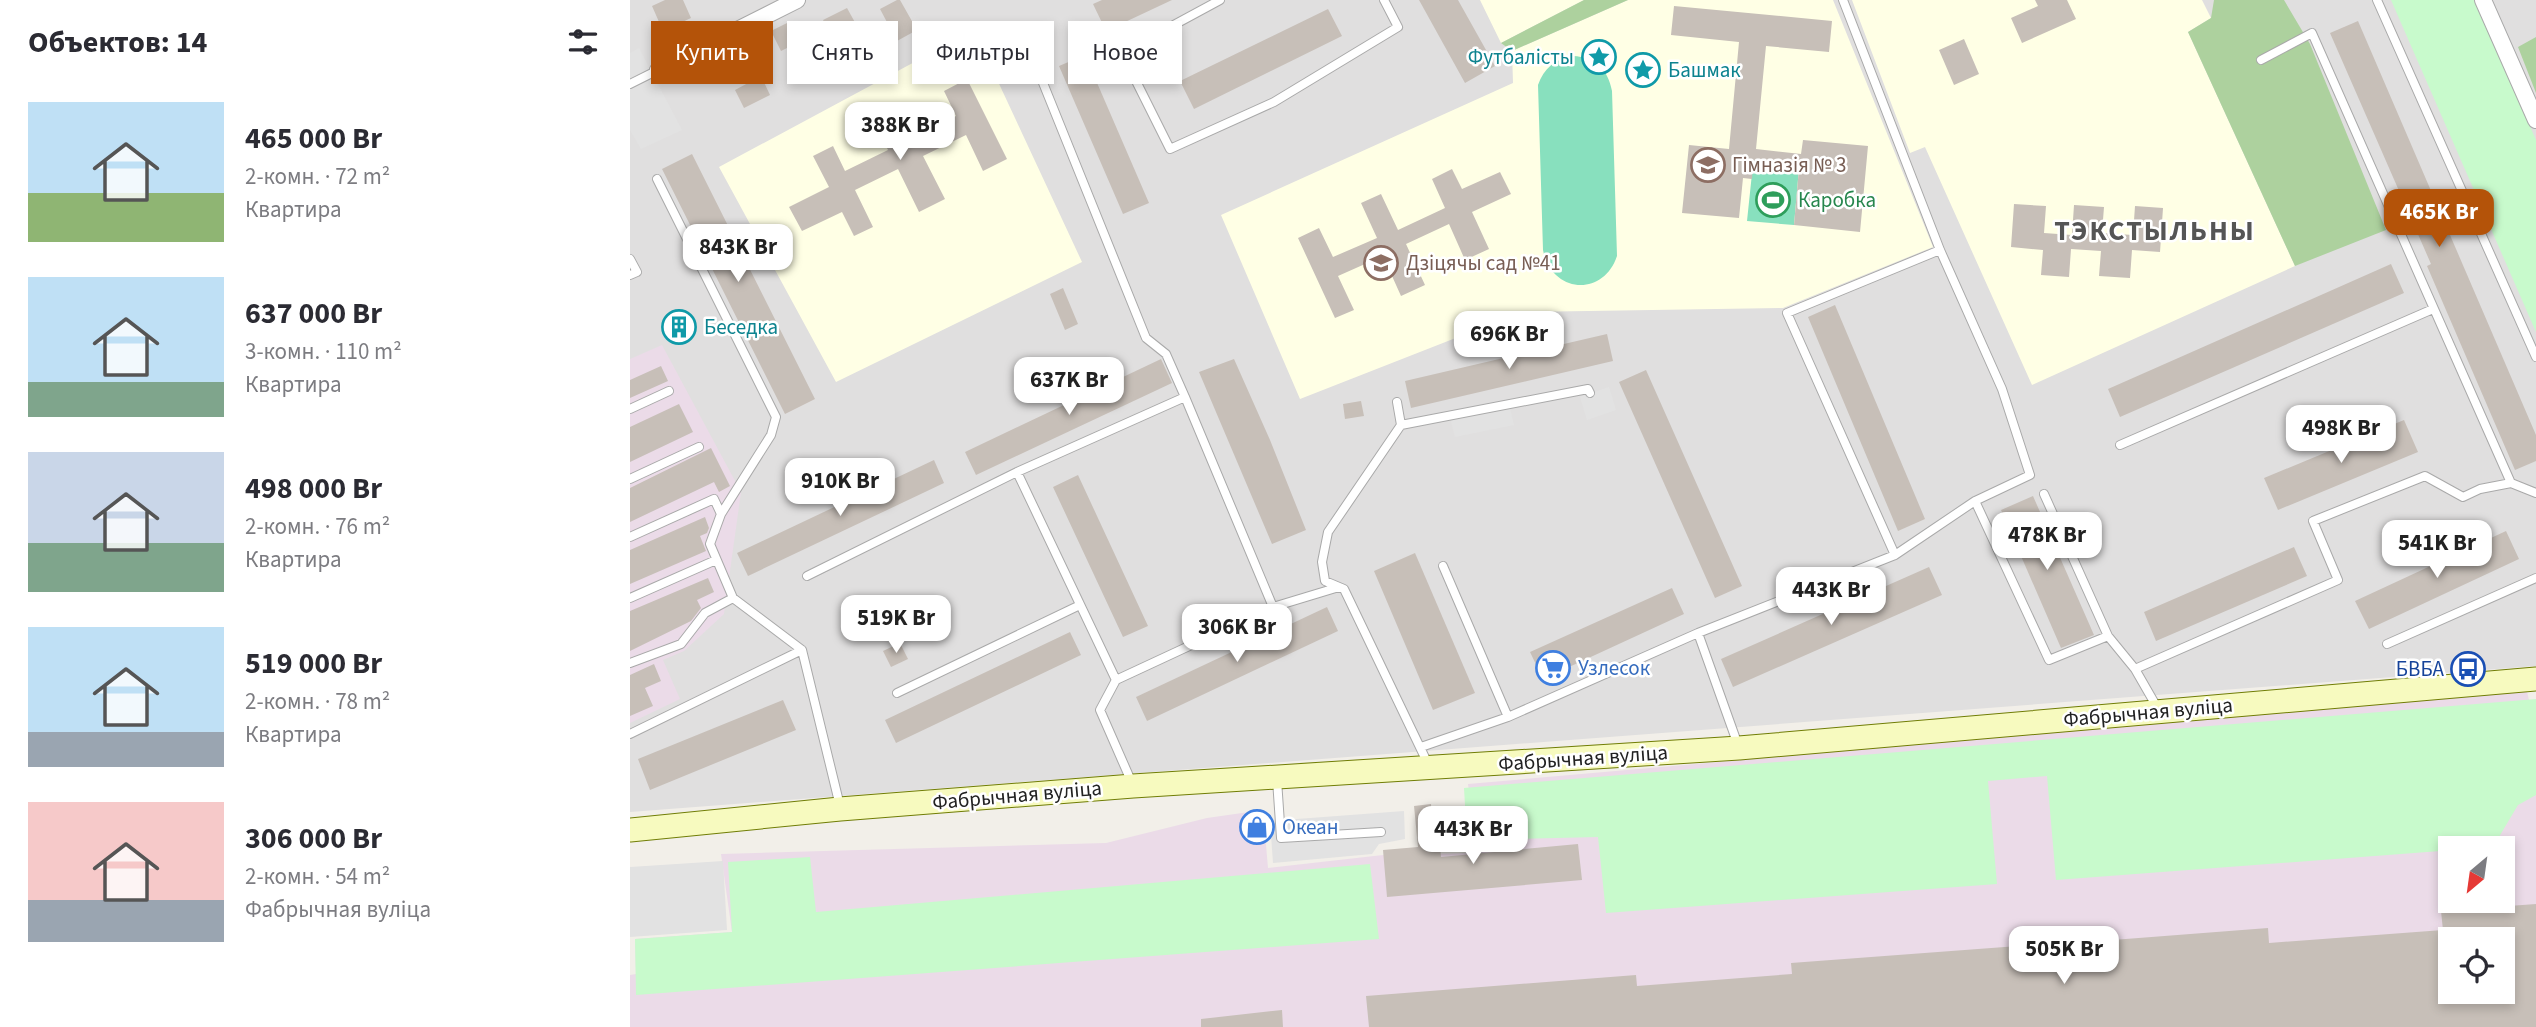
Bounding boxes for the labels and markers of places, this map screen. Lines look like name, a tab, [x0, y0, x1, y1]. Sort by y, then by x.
place icon: Футбалісты	[1580, 38, 1618, 76]
place label: Футбалісты	[1468, 42, 1574, 72]
place icon: Башмак	[1624, 51, 1662, 89]
place label: Башмак	[1668, 55, 1741, 85]
pin: 388K Br	[835, 102, 965, 162]
school or university icon: Гімназія № 3	[1689, 146, 1727, 184]
place label: Гімназія № 3	[1732, 150, 1846, 180]
sports icon: Каробка	[1754, 181, 1792, 219]
place label: Каробка	[1798, 185, 1876, 215]
pin: 465K Br	[2374, 190, 2504, 249]
pin: 843K Br	[673, 224, 803, 284]
school or university icon: Дзіцячы сад №41	[1362, 244, 1400, 282]
place label: Дзіцячы сад №41	[1406, 248, 1561, 278]
building icon: Беседка	[660, 308, 698, 346]
place label: Беседка	[704, 312, 778, 342]
pin: 696K Br	[1444, 312, 1574, 371]
pin: 637K Br	[1004, 358, 1134, 417]
pin: 498K Br	[2276, 406, 2406, 465]
pin: 910K Br	[775, 458, 905, 518]
pin: 478K Br	[1982, 512, 2112, 572]
pin: 541K Br	[2372, 520, 2502, 580]
pin: 443K Br	[1766, 568, 1896, 627]
pin: 519K Br	[831, 596, 961, 655]
pin: 306K Br	[1172, 604, 1302, 664]
supermarket icon: Узлесок	[1534, 649, 1572, 687]
bus stop icon: БВБА	[2449, 650, 2487, 688]
place label: Узлесок	[1578, 653, 1651, 683]
place label: БВБА	[2396, 654, 2445, 684]
pin: 443K Br	[1408, 806, 1538, 866]
shop icon: Океан	[1238, 808, 1276, 846]
place label: Океан	[1282, 812, 1339, 842]
pin: 505K Br	[1999, 926, 2129, 986]

